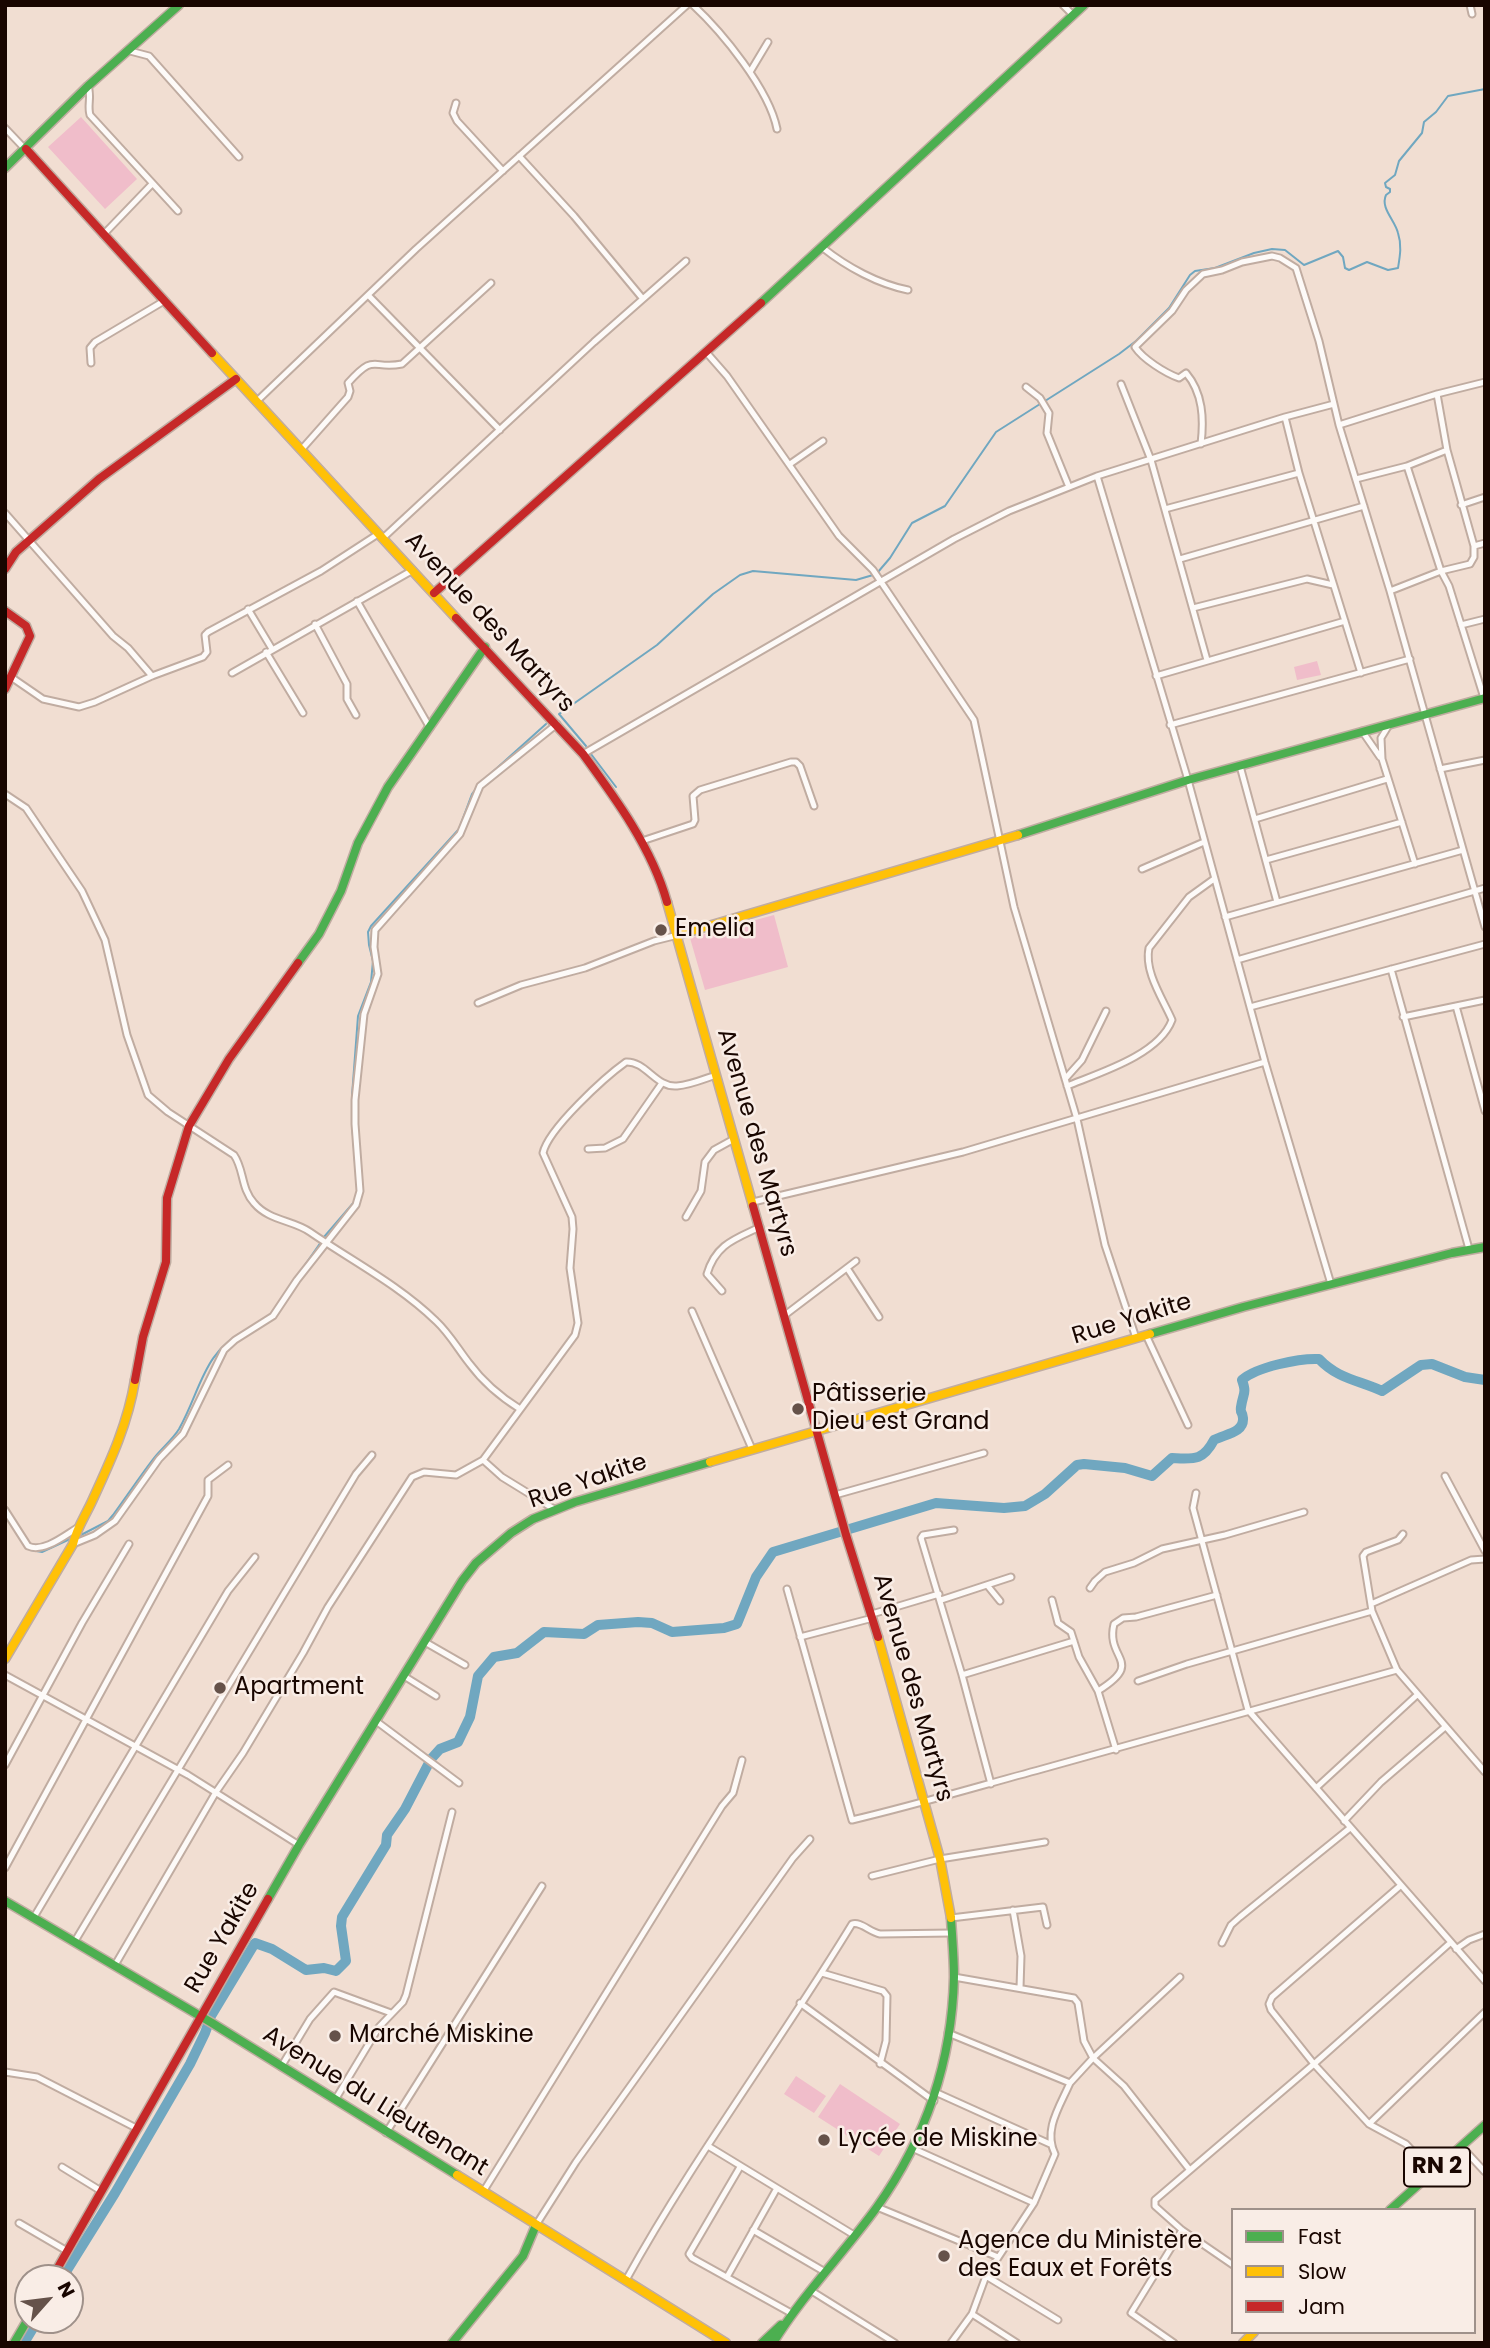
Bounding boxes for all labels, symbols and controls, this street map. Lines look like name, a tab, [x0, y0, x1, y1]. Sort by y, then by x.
street label: Avenue des Martyrs	[398, 527, 580, 719]
place label: Emelia	[675, 916, 755, 944]
marker: Emelia	[653, 922, 669, 938]
street label: Avenue des Martyrs	[710, 1026, 802, 1260]
street label: Rue Yakite	[1069, 1288, 1195, 1352]
place label: Pâtisserie Dieu est Grand	[812, 1381, 990, 1437]
marker: Pâtisserie Dieu est Grand	[790, 1401, 806, 1417]
street label: Rue Yakite	[525, 1448, 651, 1516]
street label: Avenue des Martyrs	[866, 1571, 958, 1805]
place label: Apartment	[234, 1674, 364, 1702]
marker: Apartment	[212, 1680, 228, 1696]
street label: Rue Yakite	[180, 1877, 266, 1999]
street label: Avenue du Lieutenant	[257, 2021, 493, 2183]
place label: Marché Miskine	[349, 2022, 534, 2050]
marker: Marché Miskine	[327, 2028, 343, 2044]
place label: Lycée de Miskine	[838, 2126, 1038, 2154]
marker: Lycée de Miskine	[816, 2132, 832, 2148]
road number: RN 2	[1404, 2148, 1470, 2186]
legend	[1231, 2208, 1476, 2334]
text: Fast	[1298, 2222, 1341, 2251]
place label: Agence du Ministère des Eaux et Forêts	[958, 2228, 1202, 2284]
marker: Agence du Ministère des Eaux et Forêts	[936, 2248, 952, 2264]
text: Slow	[1298, 2257, 1346, 2286]
north arrow	[14, 2264, 84, 2334]
text: N	[51, 2277, 81, 2302]
text: Jam	[1298, 2292, 1345, 2321]

